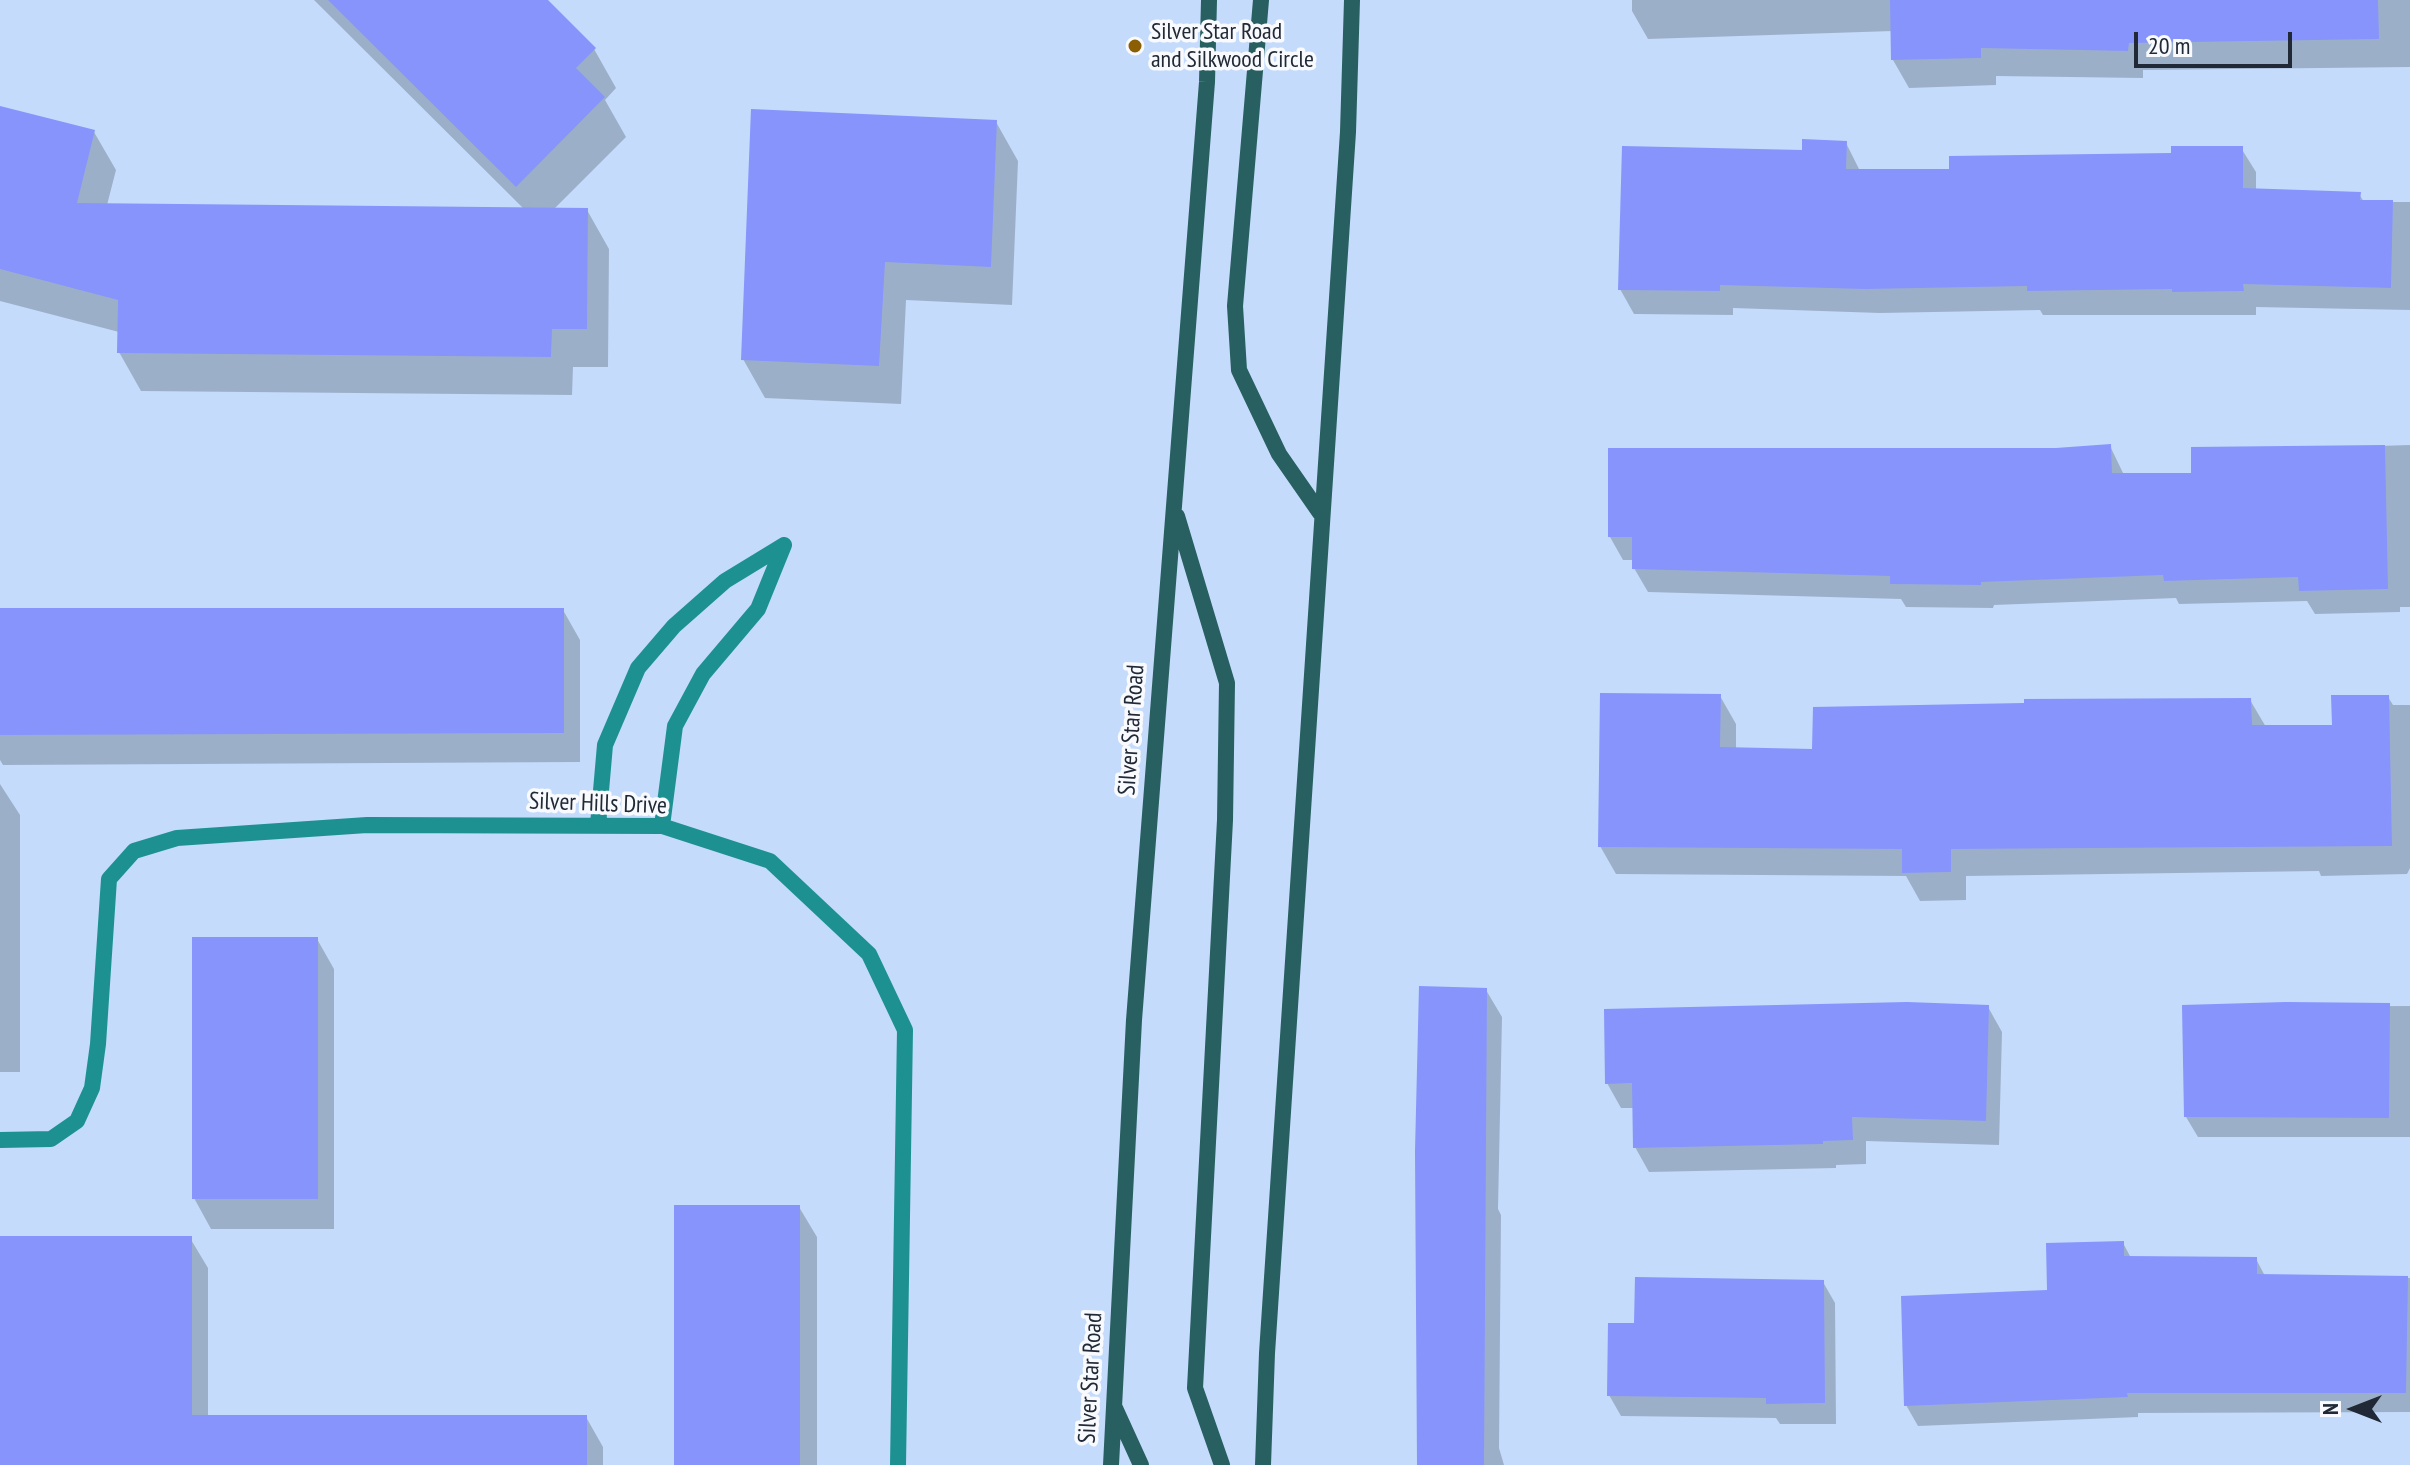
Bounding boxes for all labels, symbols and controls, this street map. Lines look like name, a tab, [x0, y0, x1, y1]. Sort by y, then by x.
scale bar	[2138, 16, 2296, 66]
place label: Silver Star Road and Silkwood Circle	[1151, 18, 1314, 74]
text: 20 m	[2148, 30, 2190, 61]
marker: Silver Star Road and Silkwood Circle	[1126, 37, 1144, 55]
street label: Silver Star Road	[1113, 664, 1151, 796]
street label: Silver Hills Drive	[529, 787, 667, 821]
street label: Silver Star Road	[1073, 1312, 1109, 1444]
north arrow	[2314, 1369, 2394, 1449]
text: N	[2316, 1403, 2344, 1415]

